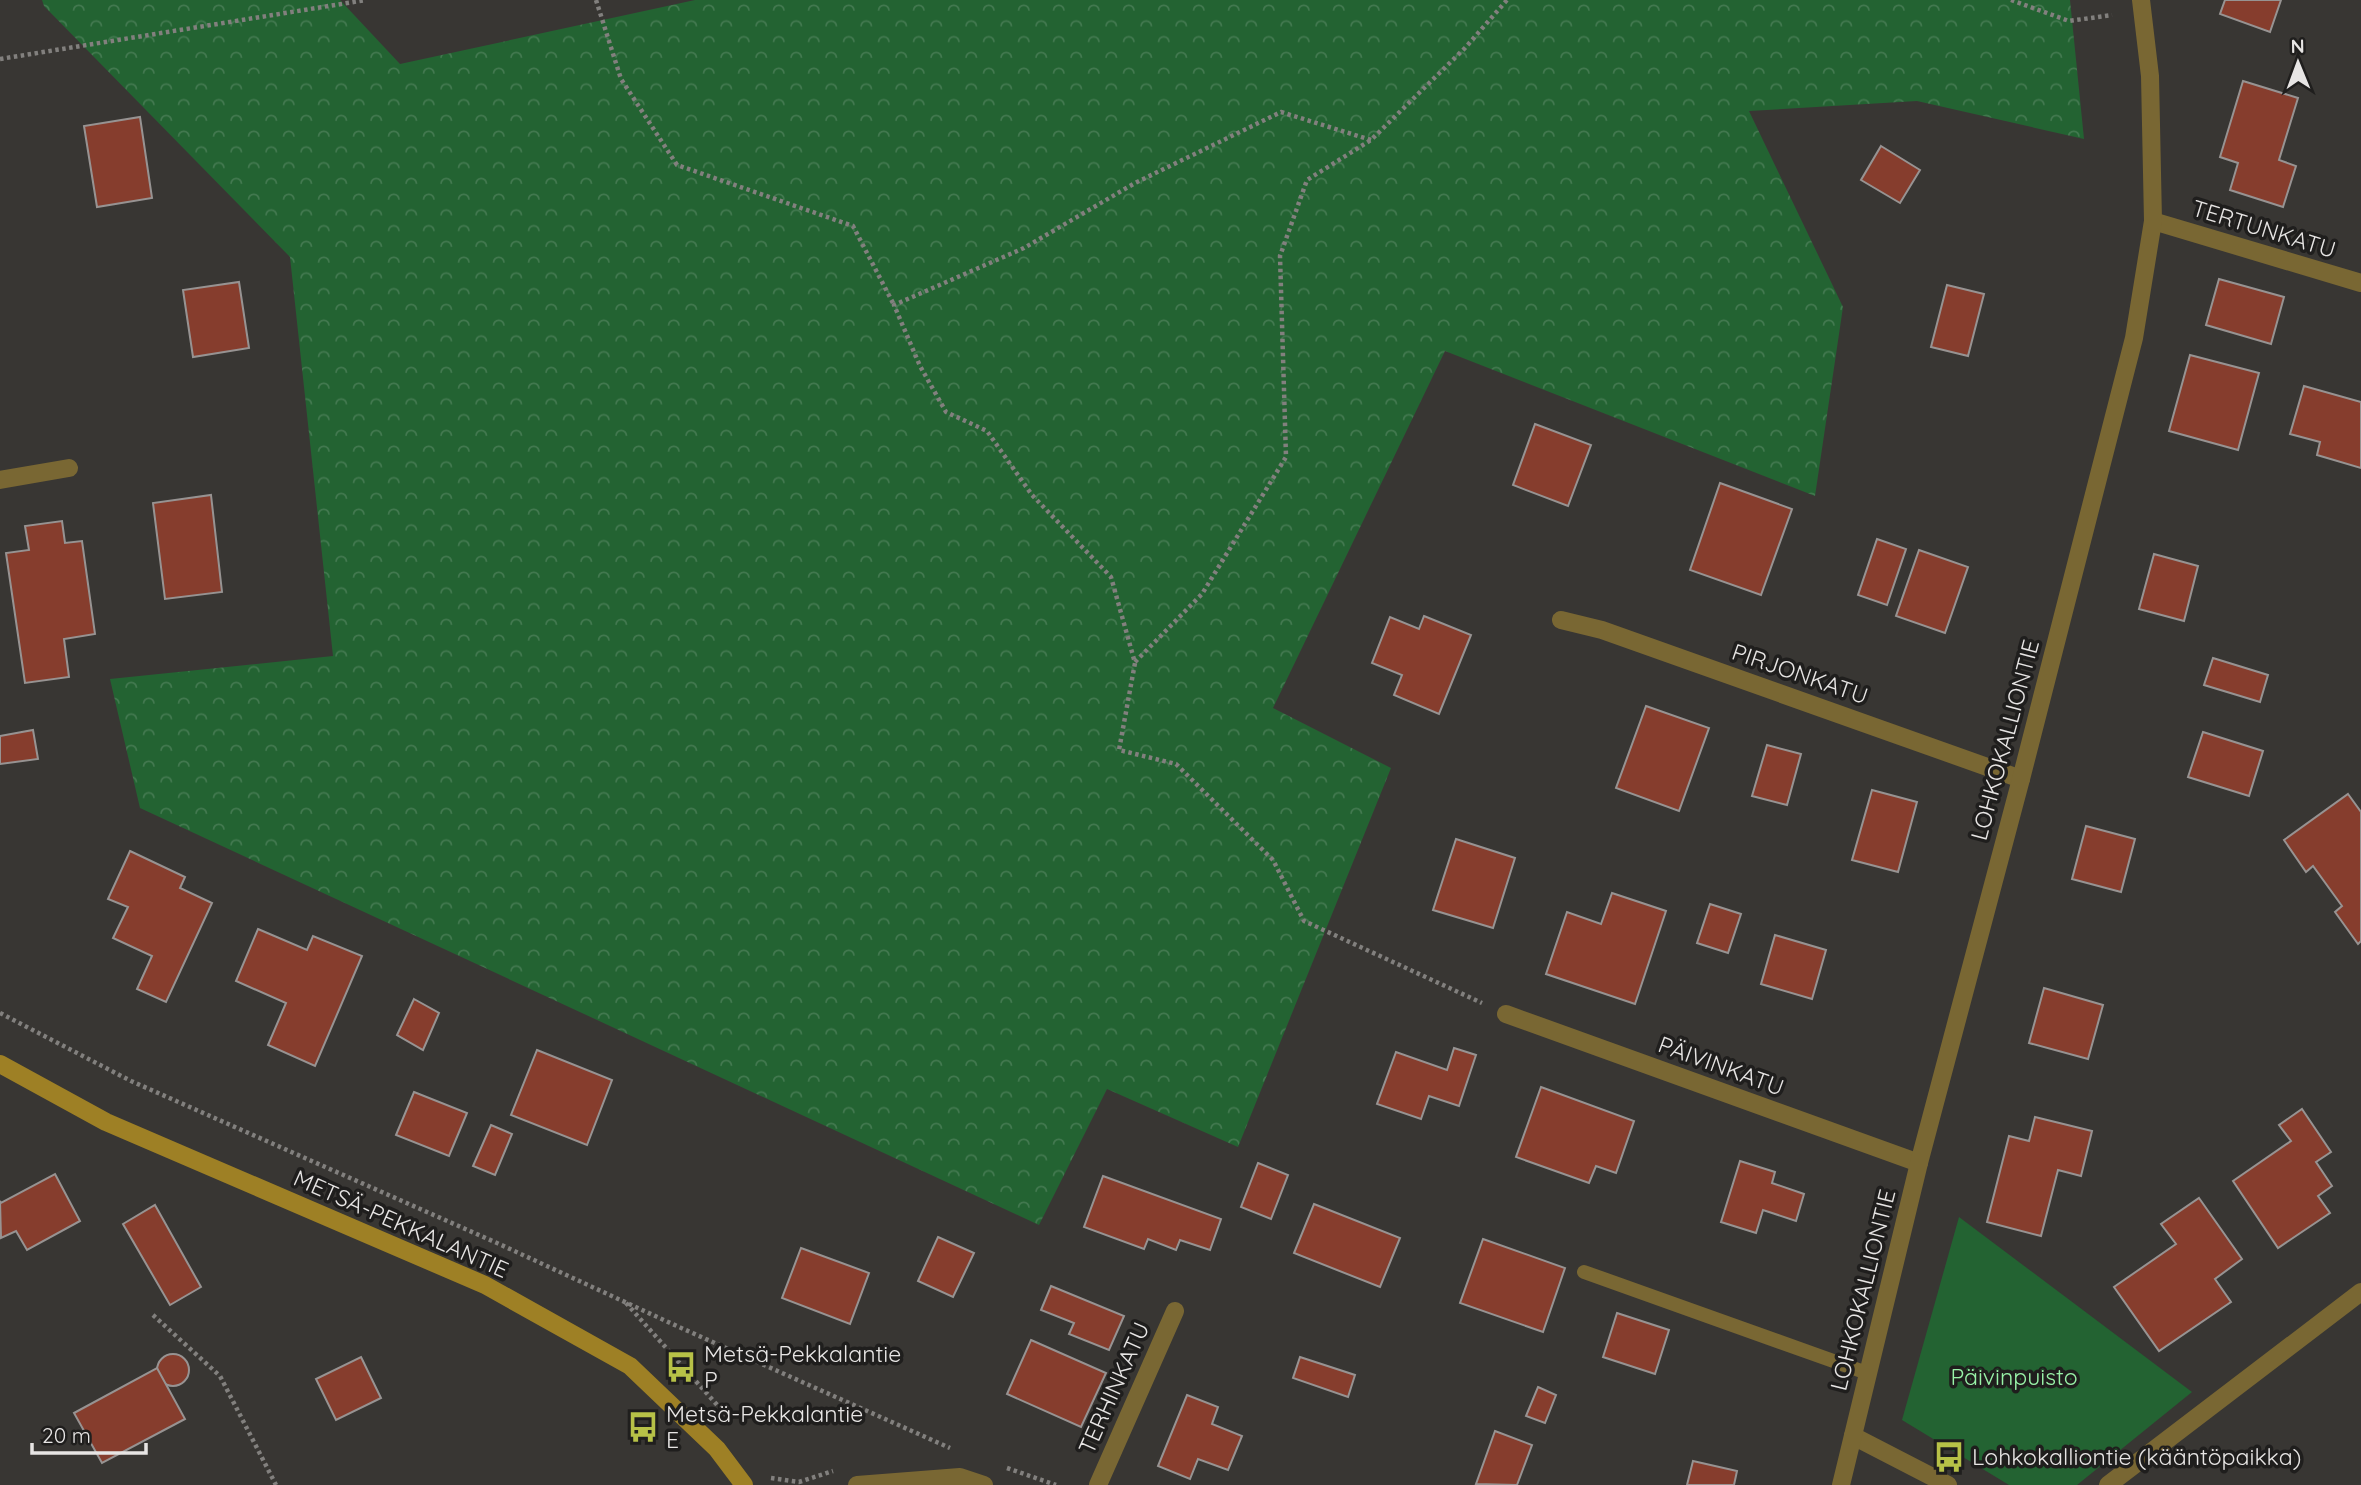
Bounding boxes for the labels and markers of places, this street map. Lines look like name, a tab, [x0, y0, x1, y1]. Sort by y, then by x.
place label: Metsä-Pekkalantie P	[704, 1339, 901, 1394]
bus stop icon: Metsä-Pekkalantie P	[664, 1350, 698, 1384]
place label: Metsä-Pekkalantie E	[666, 1399, 863, 1454]
bus stop icon: Metsä-Pekkalantie E	[626, 1410, 660, 1444]
bus stop icon: Lohkokalliontie (kääntöpaikka)	[1932, 1440, 1966, 1474]
place label: Lohkokalliontie (kääntöpaikka)	[1972, 1442, 2301, 1471]

